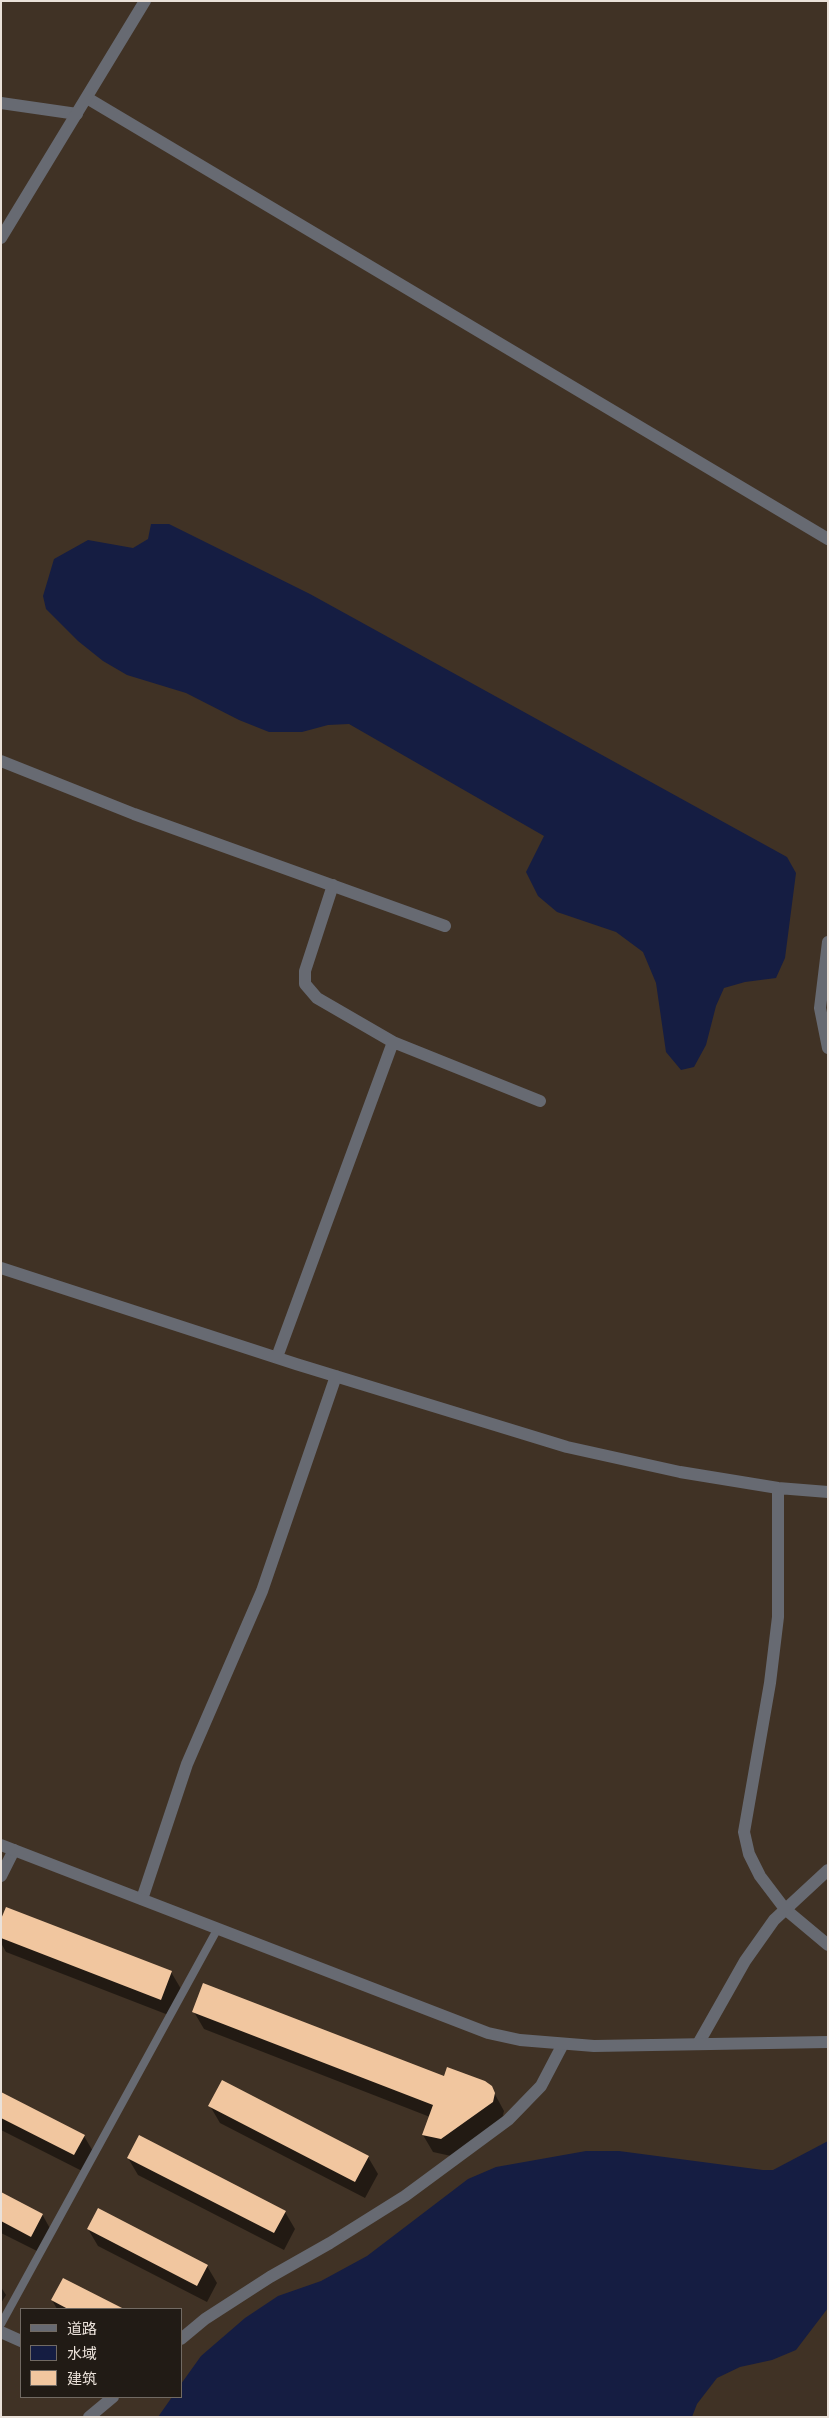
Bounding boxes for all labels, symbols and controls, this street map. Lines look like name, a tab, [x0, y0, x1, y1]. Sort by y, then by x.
legend	[20, 2308, 182, 2398]
text: 道路	[67, 2319, 97, 2338]
text: 水域	[67, 2344, 97, 2363]
text: 建筑	[67, 2369, 97, 2388]

